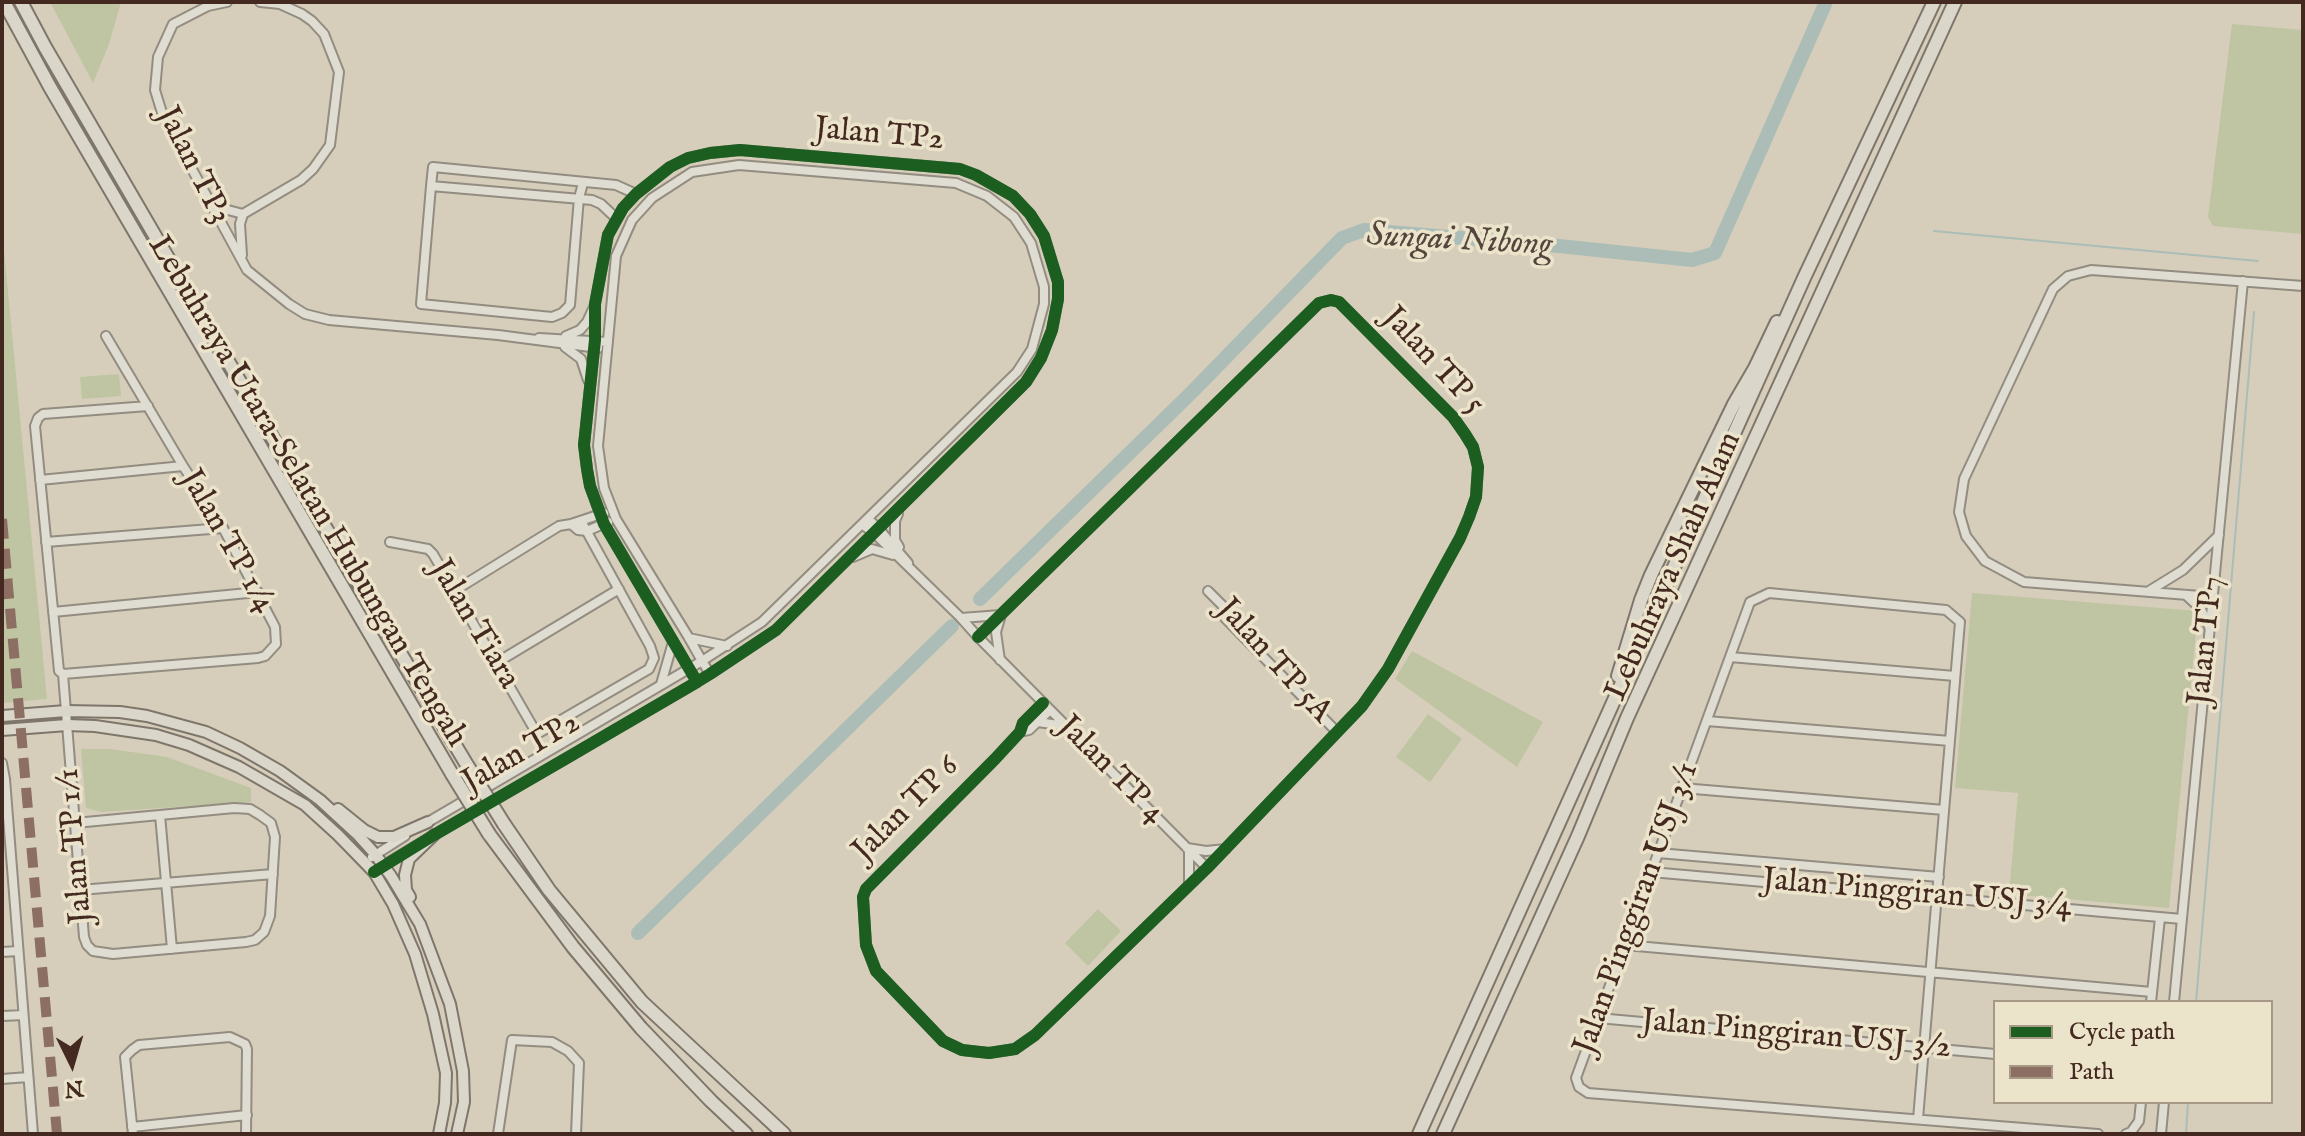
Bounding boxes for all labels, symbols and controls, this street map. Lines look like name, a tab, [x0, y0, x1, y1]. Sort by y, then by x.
street label: Jalan TP3	[146, 101, 238, 231]
street label: Jalan TP2	[813, 111, 945, 161]
water label: Sungai Nibong	[1365, 217, 1553, 267]
street label: Lebuhraya Utara–Selatan Hubungan Tengah	[138, 229, 474, 755]
street label: Jalan TP 5	[1373, 300, 1491, 424]
street label: Lebuhraya Shah Alam	[1598, 427, 1752, 707]
street label: Jalan TP 1/4	[170, 464, 282, 620]
street label: Jalan Tiara	[419, 553, 527, 697]
street label: Jalan TP7	[2182, 575, 2234, 707]
street label: Jalan TP 5A	[1207, 592, 1339, 732]
street label: Jalan TP2	[456, 705, 588, 803]
street label: Jalan TP 4	[1048, 709, 1172, 833]
street label: Jalan TP 6	[846, 749, 968, 871]
street label: Jalan Pinggiran USJ 3/1	[1567, 758, 1709, 1060]
street label: Jalan TP 1/1	[51, 767, 103, 925]
street label: Jalan Pinggiran USJ 3/4	[1761, 862, 2073, 928]
legend	[1993, 1000, 2273, 1104]
street label: Jalan Pinggiran USJ 3/2	[1640, 1003, 1952, 1069]
text: Cycle path	[2069, 1017, 2175, 1048]
north arrow	[32, 1024, 112, 1104]
text: Path	[2069, 1057, 2114, 1088]
text: N	[63, 1073, 85, 1103]

